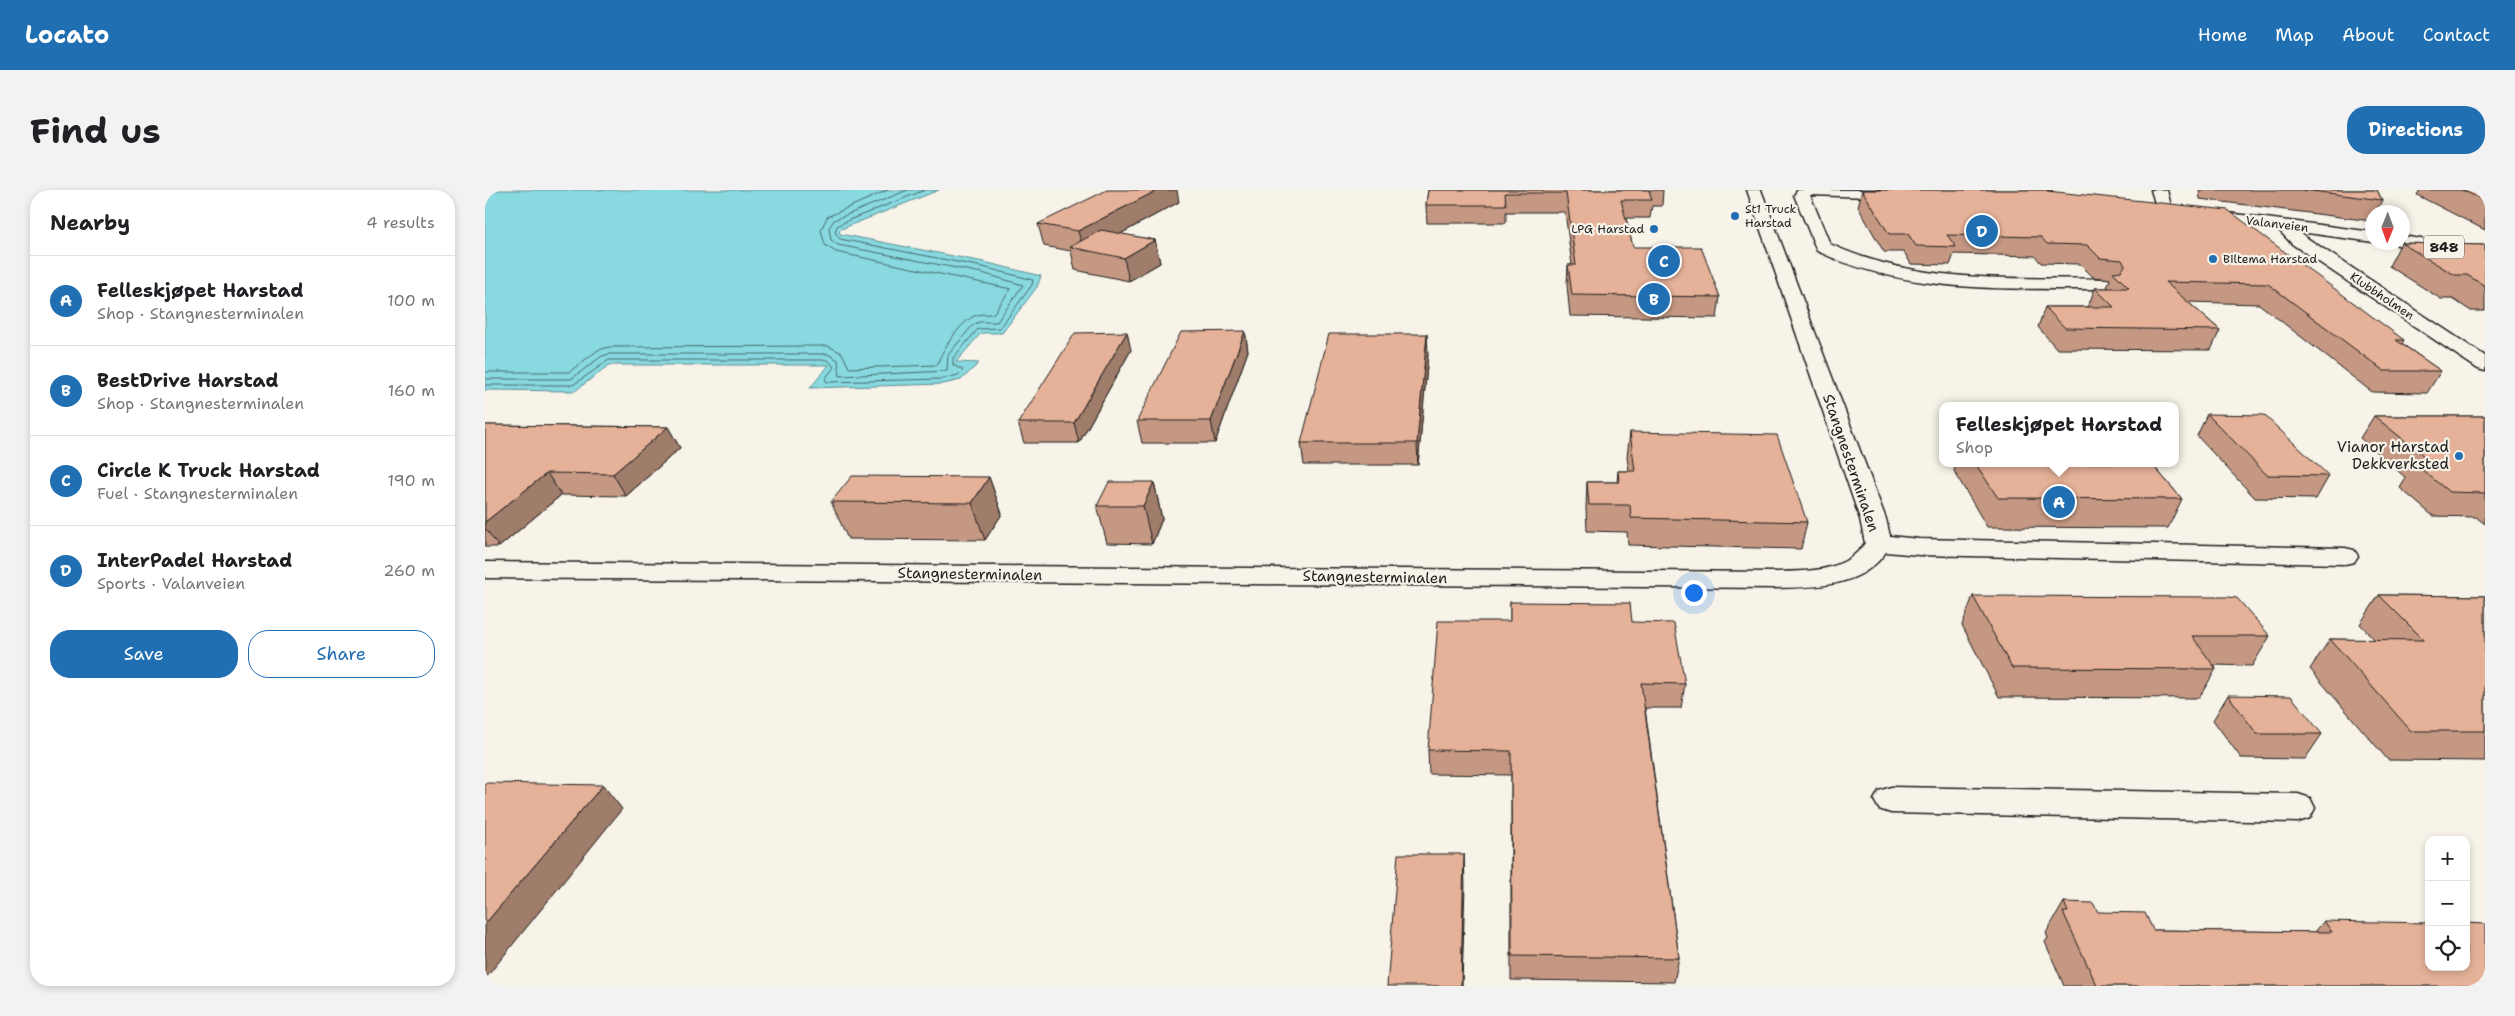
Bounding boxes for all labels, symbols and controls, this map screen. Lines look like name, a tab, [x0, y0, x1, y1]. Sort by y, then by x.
text: Locato	[25, 19, 109, 51]
text: Home	[2198, 23, 2247, 47]
text: Map	[2275, 23, 2314, 47]
text: About	[2342, 23, 2395, 47]
text: Contact	[2423, 23, 2490, 47]
button: Directions	[2347, 106, 2485, 154]
text: Find us	[30, 107, 161, 154]
place label: St1 Truck Harstad	[1745, 201, 1797, 231]
north arrow	[2365, 205, 2410, 250]
text: Nearby	[50, 209, 130, 237]
marker: St1 Truck Harstad	[1729, 210, 1741, 222]
text: 4 results	[366, 212, 435, 233]
pin: D	[1966, 212, 1998, 250]
street label: Valanveien	[2245, 212, 2309, 236]
place label: LPG Harstad	[1571, 221, 1644, 237]
marker: LPG Harstad	[1648, 223, 1660, 235]
road number: 848	[2424, 236, 2464, 258]
pin: C	[1648, 242, 1680, 280]
place label: Biltema Harstad	[2223, 251, 2317, 267]
marker: Biltema Harstad	[2207, 253, 2219, 265]
street label: Klubbholmen	[2347, 269, 2417, 323]
text: Felleskjøpet Harstad	[97, 278, 304, 303]
pin: B	[1638, 280, 1670, 318]
text: A	[60, 290, 72, 311]
text: 100 m	[387, 290, 435, 311]
text: Shop · Stangnesterminalen	[97, 303, 304, 324]
text: BestDrive Harstad	[97, 368, 279, 393]
text: B	[61, 380, 71, 401]
text: 160 m	[388, 380, 435, 401]
street label: Stangnesterminalen	[1818, 391, 1884, 535]
text: Shop · Stangnesterminalen	[97, 393, 304, 414]
popup	[1939, 402, 2179, 467]
text: Felleskjøpet Harstad	[1956, 412, 2162, 437]
text: Shop	[1956, 437, 1993, 458]
place label: Vianor Harstad Dekkverksted	[2337, 437, 2449, 474]
marker: Vianor Harstad Dekkverksted	[2453, 450, 2465, 462]
text: Circle K Truck Harstad	[97, 458, 320, 483]
text: C	[61, 470, 71, 491]
text: 190 m	[388, 470, 435, 491]
text: Fuel · Stangnesterminalen	[97, 483, 298, 504]
pin: A	[2043, 483, 2075, 521]
text: InterPadel Harstad	[97, 548, 292, 573]
text: D	[60, 560, 72, 581]
text: 260 m	[383, 560, 435, 581]
street label: Stangnesterminalen	[898, 563, 1042, 585]
street label: Stangnesterminalen	[1303, 566, 1447, 588]
text: Sports · Valanveien	[97, 573, 245, 594]
your location	[1681, 580, 1707, 606]
button: Save	[50, 630, 238, 678]
button: Share	[248, 630, 435, 678]
map controls	[2425, 836, 2470, 971]
button: +	[2425, 836, 2470, 881]
button: −	[2425, 881, 2470, 926]
button: locate	[2425, 926, 2470, 971]

